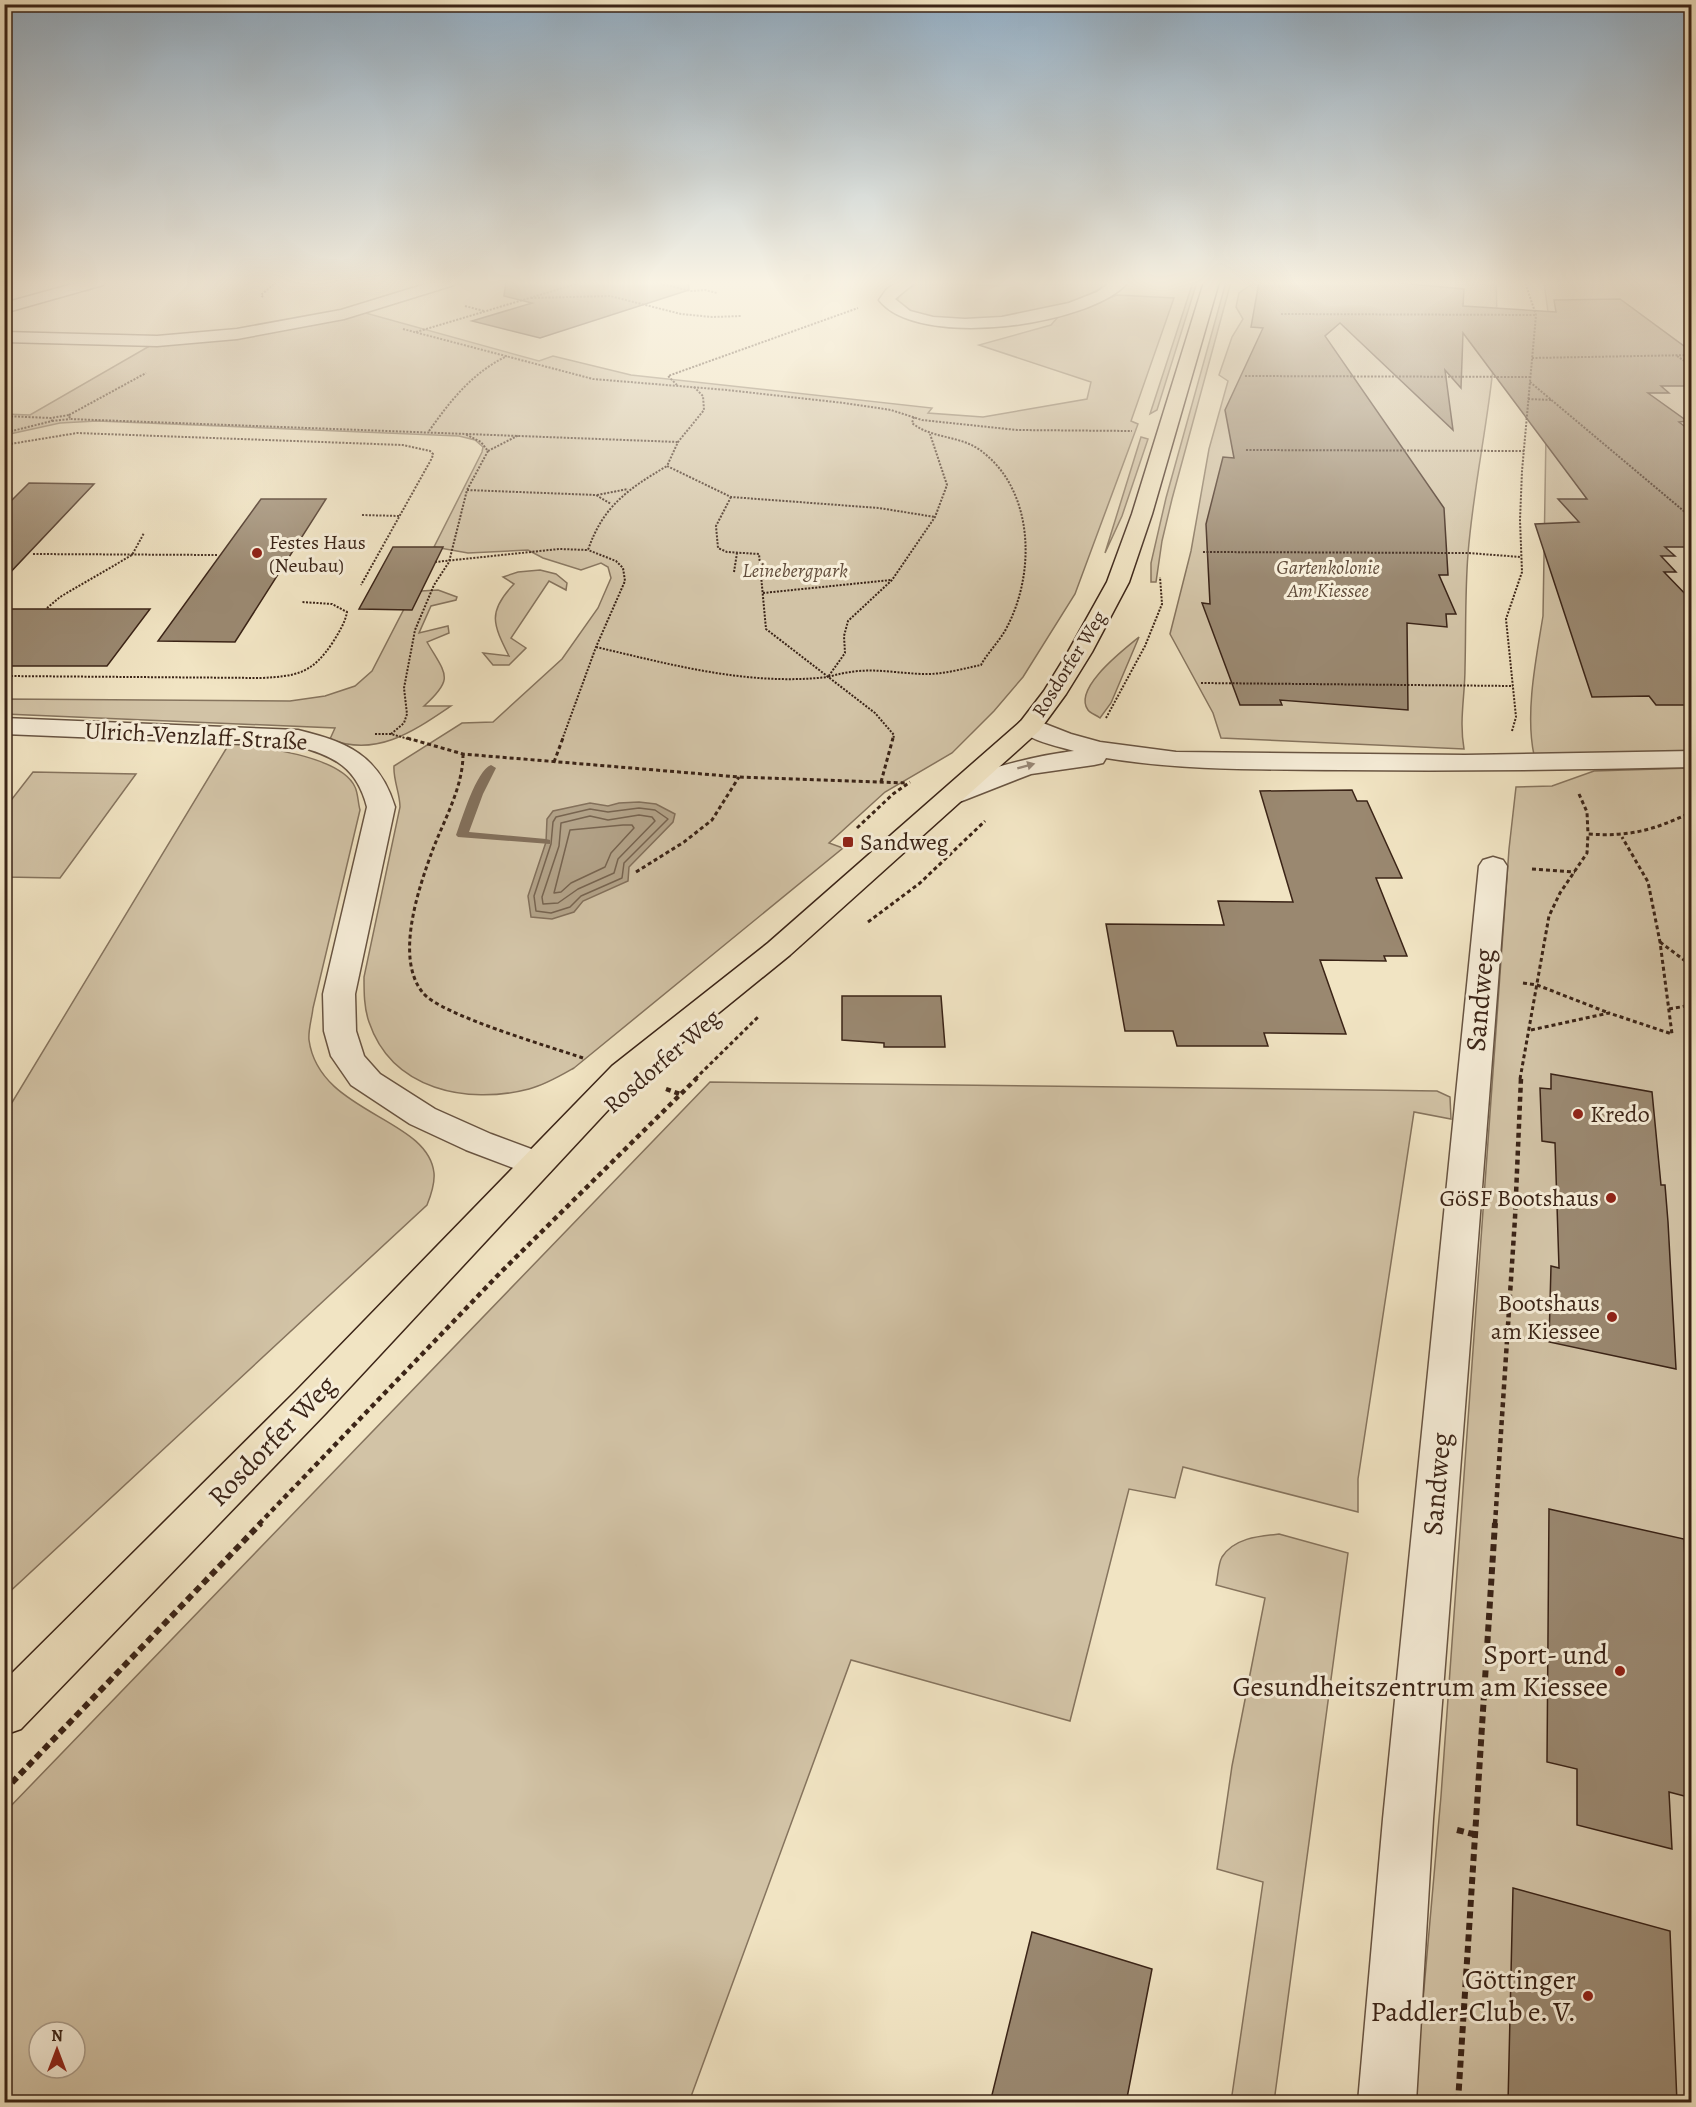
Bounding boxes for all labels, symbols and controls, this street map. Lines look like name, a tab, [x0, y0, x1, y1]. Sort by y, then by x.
place label: Festes Haus (Neubau)	[269, 529, 366, 579]
marker: Festes Haus (Neubau)	[250, 546, 264, 560]
park label: Gartenkolonie Am Kiessee	[1276, 554, 1380, 604]
park label: Leinebergpark	[742, 557, 848, 584]
street label: Rosdorfer Weg	[1026, 606, 1112, 722]
street label: Ulrich-Venzlaff-Straße	[84, 714, 308, 758]
one-way arrow	[1017, 761, 1035, 770]
place label: Sandweg	[860, 826, 949, 858]
marker: Sandweg	[841, 835, 855, 849]
street label: Sandweg	[1457, 947, 1503, 1053]
street label: Rosdorfer Weg	[597, 1001, 727, 1121]
place label: Kredo	[1590, 1098, 1650, 1130]
marker: Kredo	[1571, 1107, 1585, 1121]
place label: GöSF Bootshaus	[1440, 1182, 1599, 1214]
marker: GöSF Bootshaus	[1604, 1191, 1618, 1205]
place label: Bootshaus am Kiessee	[1491, 1287, 1600, 1347]
marker: Bootshaus am Kiessee	[1605, 1310, 1619, 1324]
street label: Rosdorfer Weg	[200, 1367, 344, 1515]
street label: Sandweg	[1414, 1431, 1460, 1537]
place label: Sport- und Gesundheitszentrum am Kiessee	[1232, 1636, 1609, 1706]
marker: Sport- und Gesundheitszentrum am Kiessee	[1613, 1664, 1627, 1678]
place label: Göttinger Paddler-Club e. V.	[1371, 1961, 1576, 2031]
marker: Göttinger Paddler-Club e. V.	[1581, 1989, 1595, 2003]
north arrow	[27, 2020, 87, 2080]
text: N	[51, 2025, 63, 2047]

